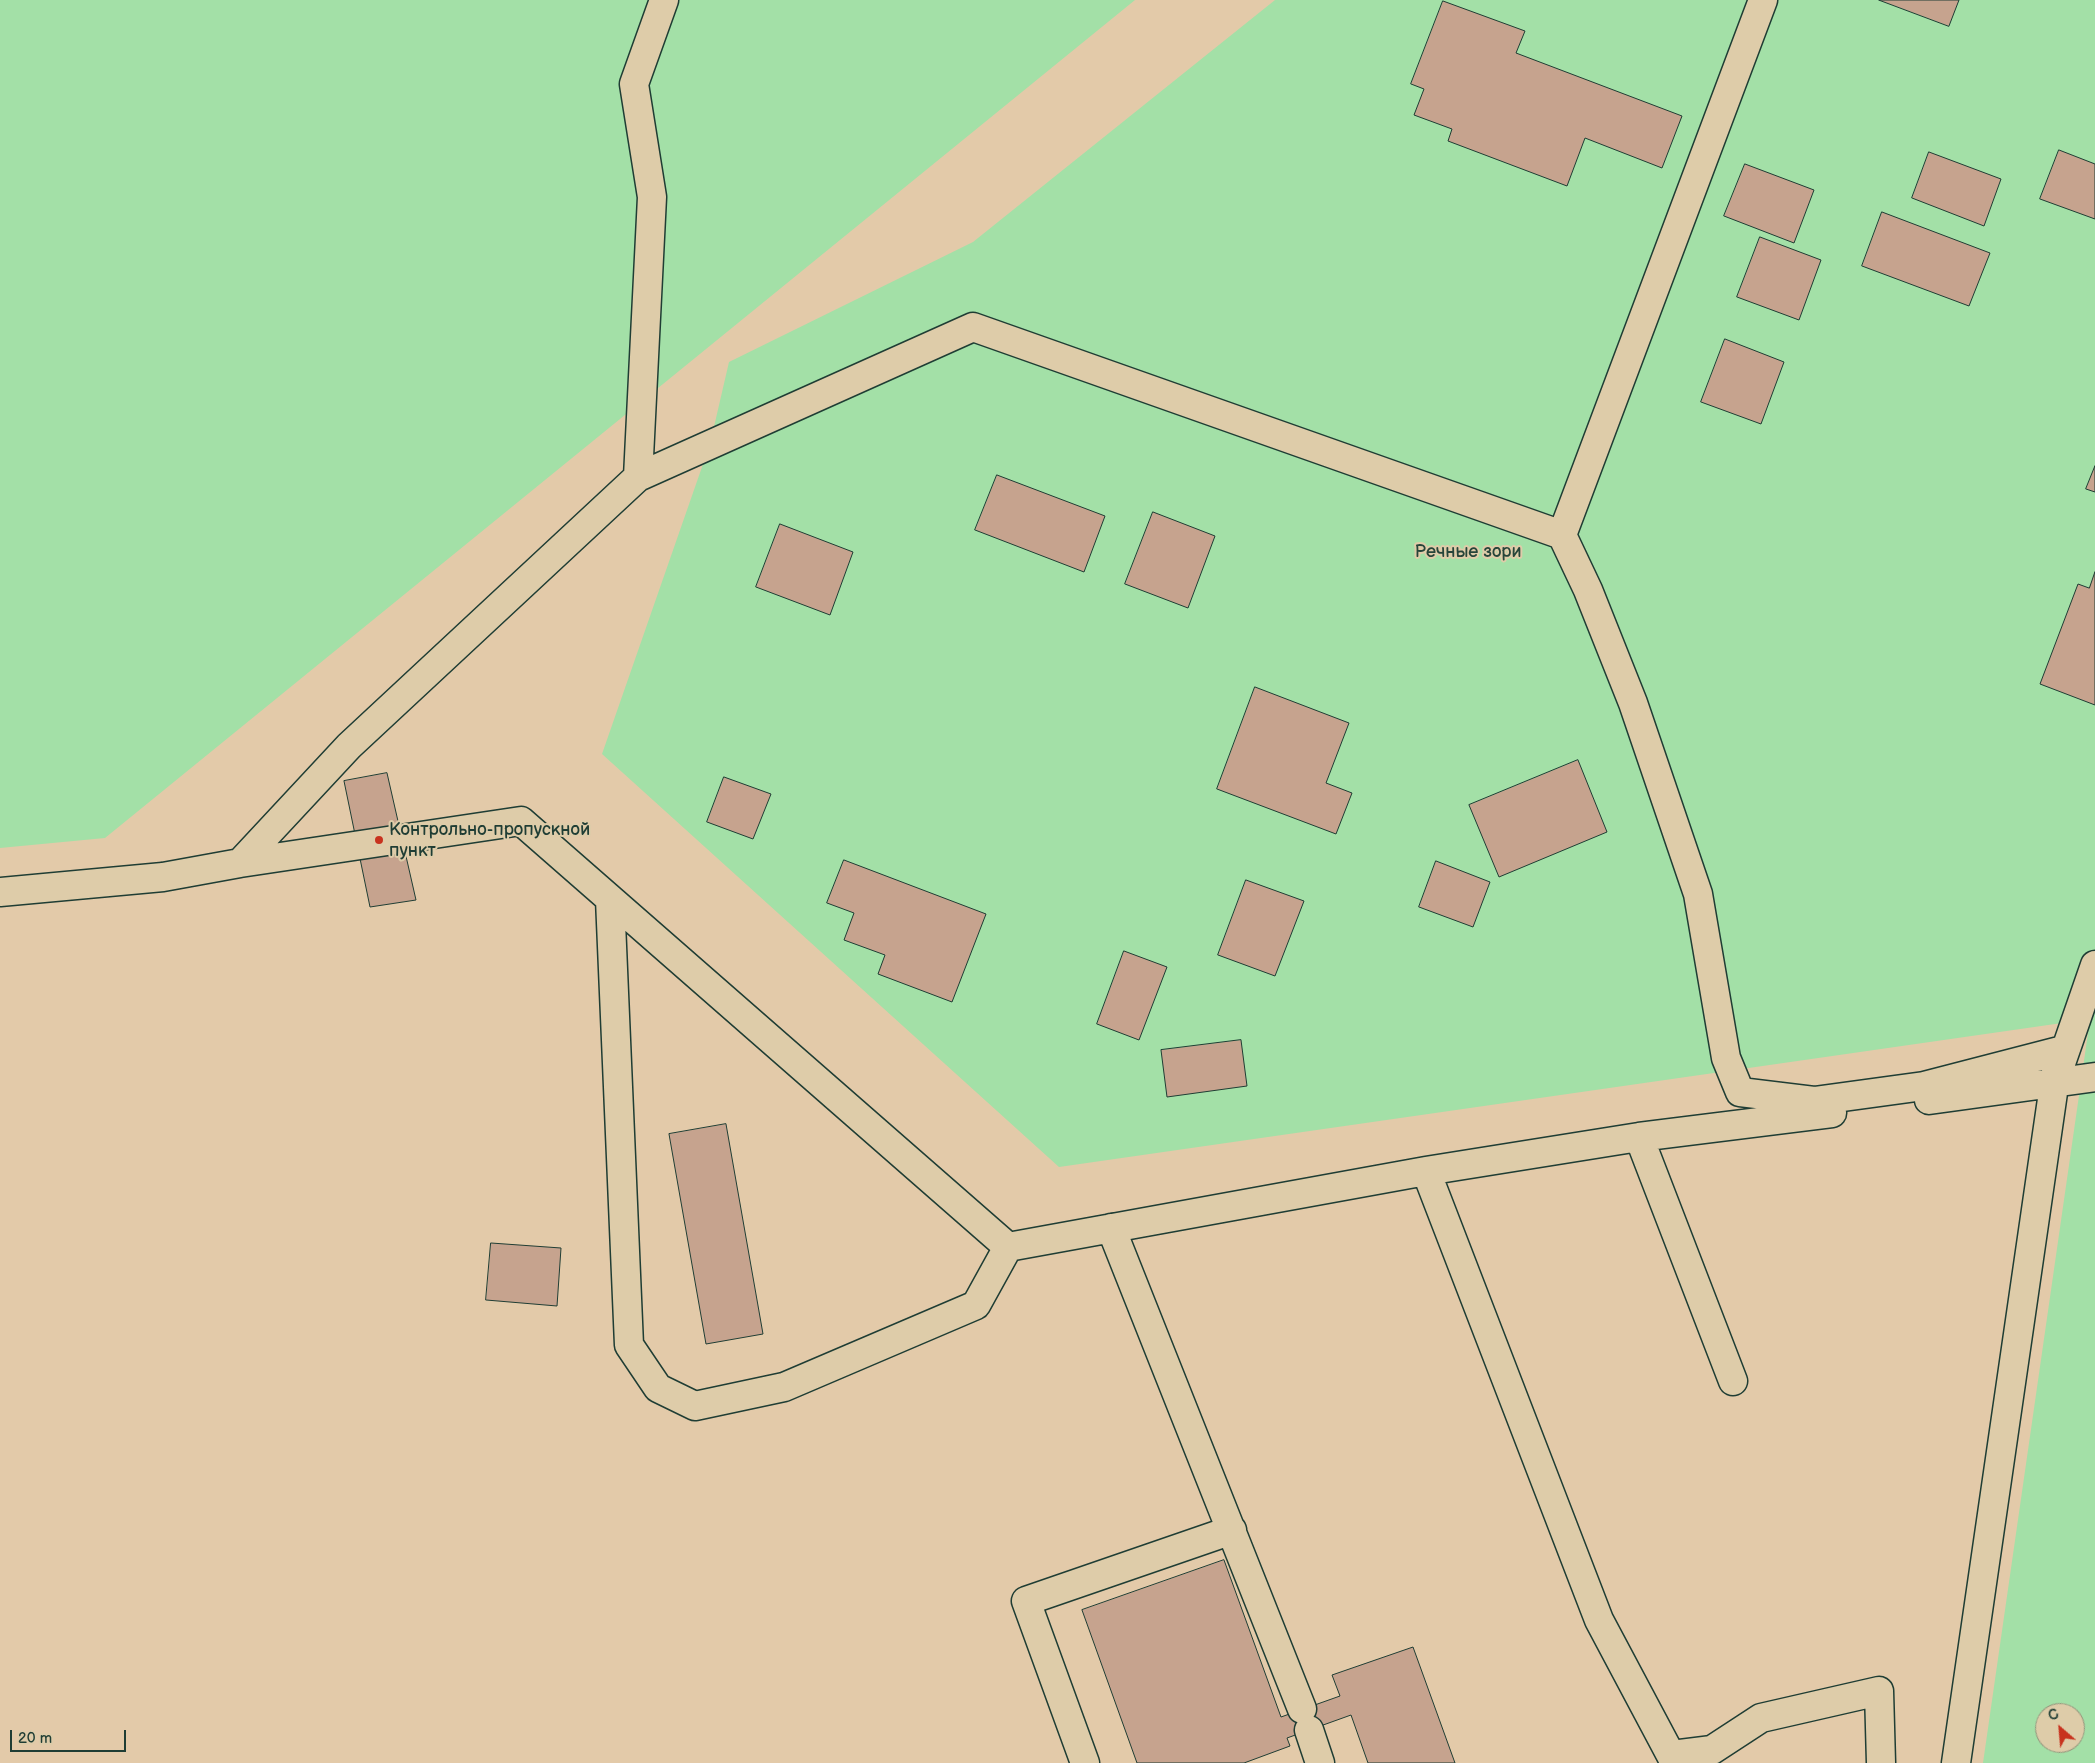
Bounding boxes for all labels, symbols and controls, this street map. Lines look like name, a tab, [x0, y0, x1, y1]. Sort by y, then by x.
park label: Речные зори	[1415, 541, 1521, 563]
place label: Контрольно-пропускной пункт	[389, 819, 590, 862]
marker: Контрольно-пропускной пункт	[373, 834, 385, 846]
north arrow	[2035, 1703, 2085, 1753]
text: С	[2045, 1705, 2062, 1725]
scale bar	[12, 1720, 129, 1752]
text: 20 m	[18, 1729, 52, 1748]

